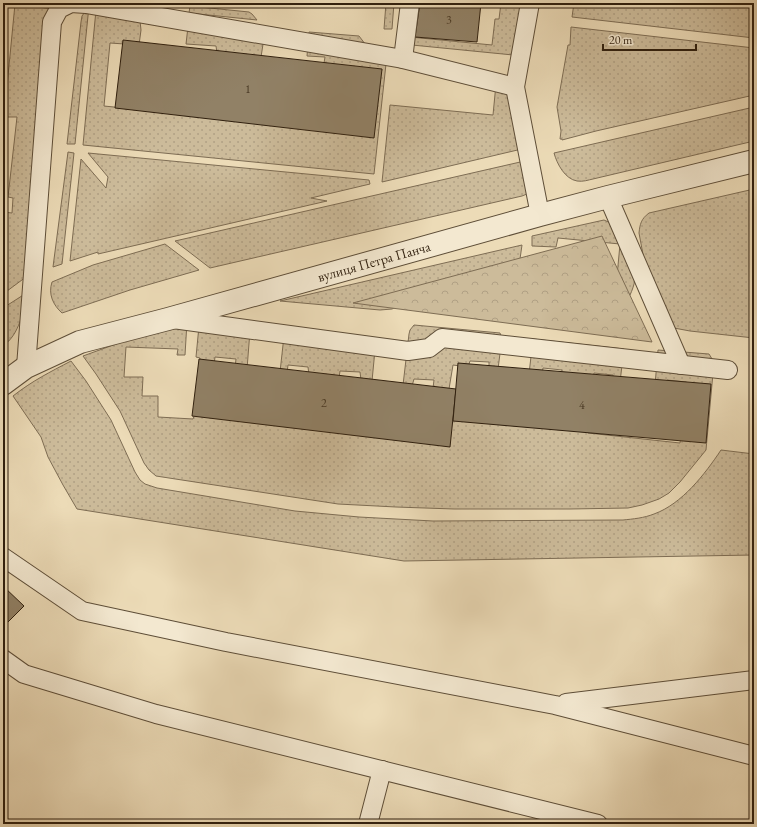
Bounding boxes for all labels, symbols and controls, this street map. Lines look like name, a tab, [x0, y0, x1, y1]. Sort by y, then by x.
house number: 3	[446, 12, 452, 28]
scale bar	[603, 26, 696, 52]
text: 20 m	[609, 32, 633, 48]
house number: 1	[245, 81, 251, 97]
street label: вулиця Петра Панча	[315, 237, 433, 286]
house number: 2	[321, 395, 327, 411]
house number: 4	[579, 397, 585, 413]

